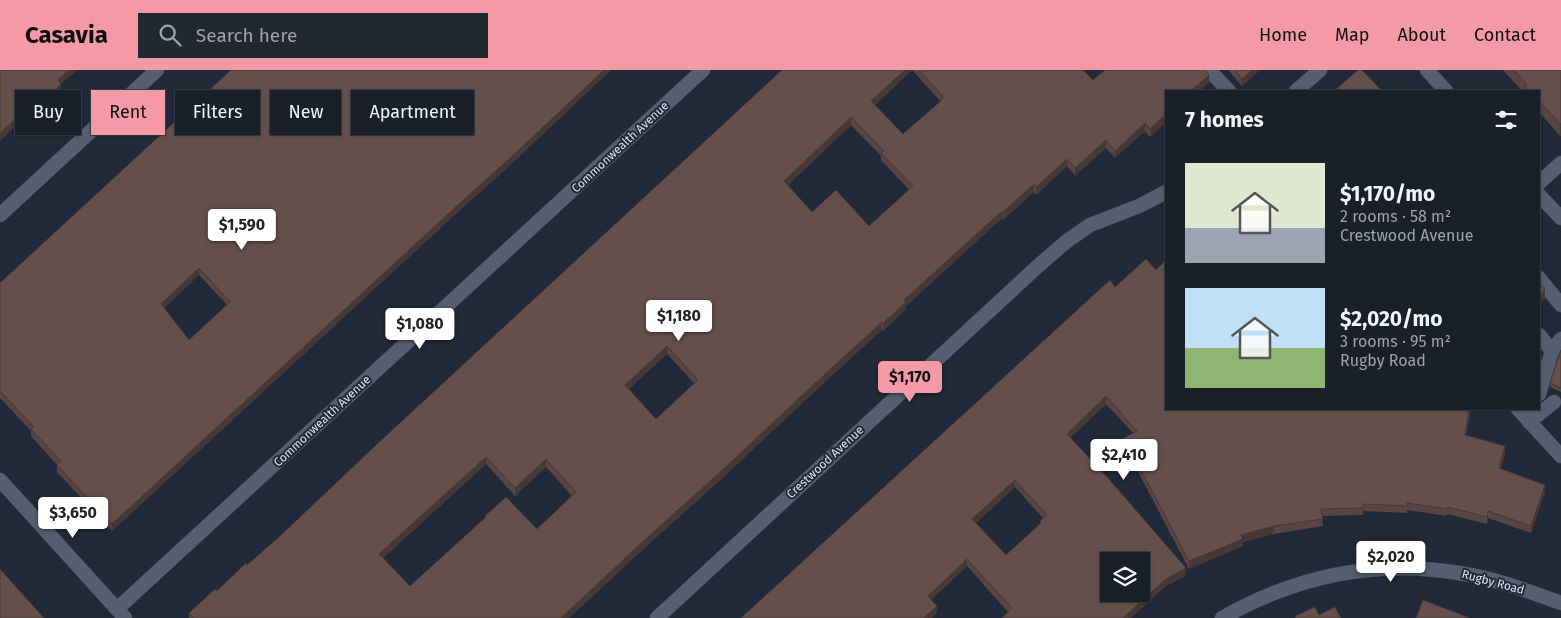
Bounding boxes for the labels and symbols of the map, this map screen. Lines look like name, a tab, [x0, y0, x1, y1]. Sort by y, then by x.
street label: Commonwealth Avenue	[569, 98, 671, 196]
pin: $1,590	[201, 208, 283, 251]
pin: $1,180	[638, 300, 720, 342]
pin: $1,080	[379, 308, 461, 350]
pin: $1,170	[869, 360, 951, 403]
street label: Commonwealth Avenue	[271, 372, 373, 470]
street label: Crestwood Avenue	[784, 423, 866, 501]
pin: $2,410	[1083, 438, 1165, 481]
pin: $3,650	[32, 496, 114, 539]
pin: $2,020	[1350, 540, 1432, 583]
street label: Rugby Road	[1460, 567, 1526, 597]

